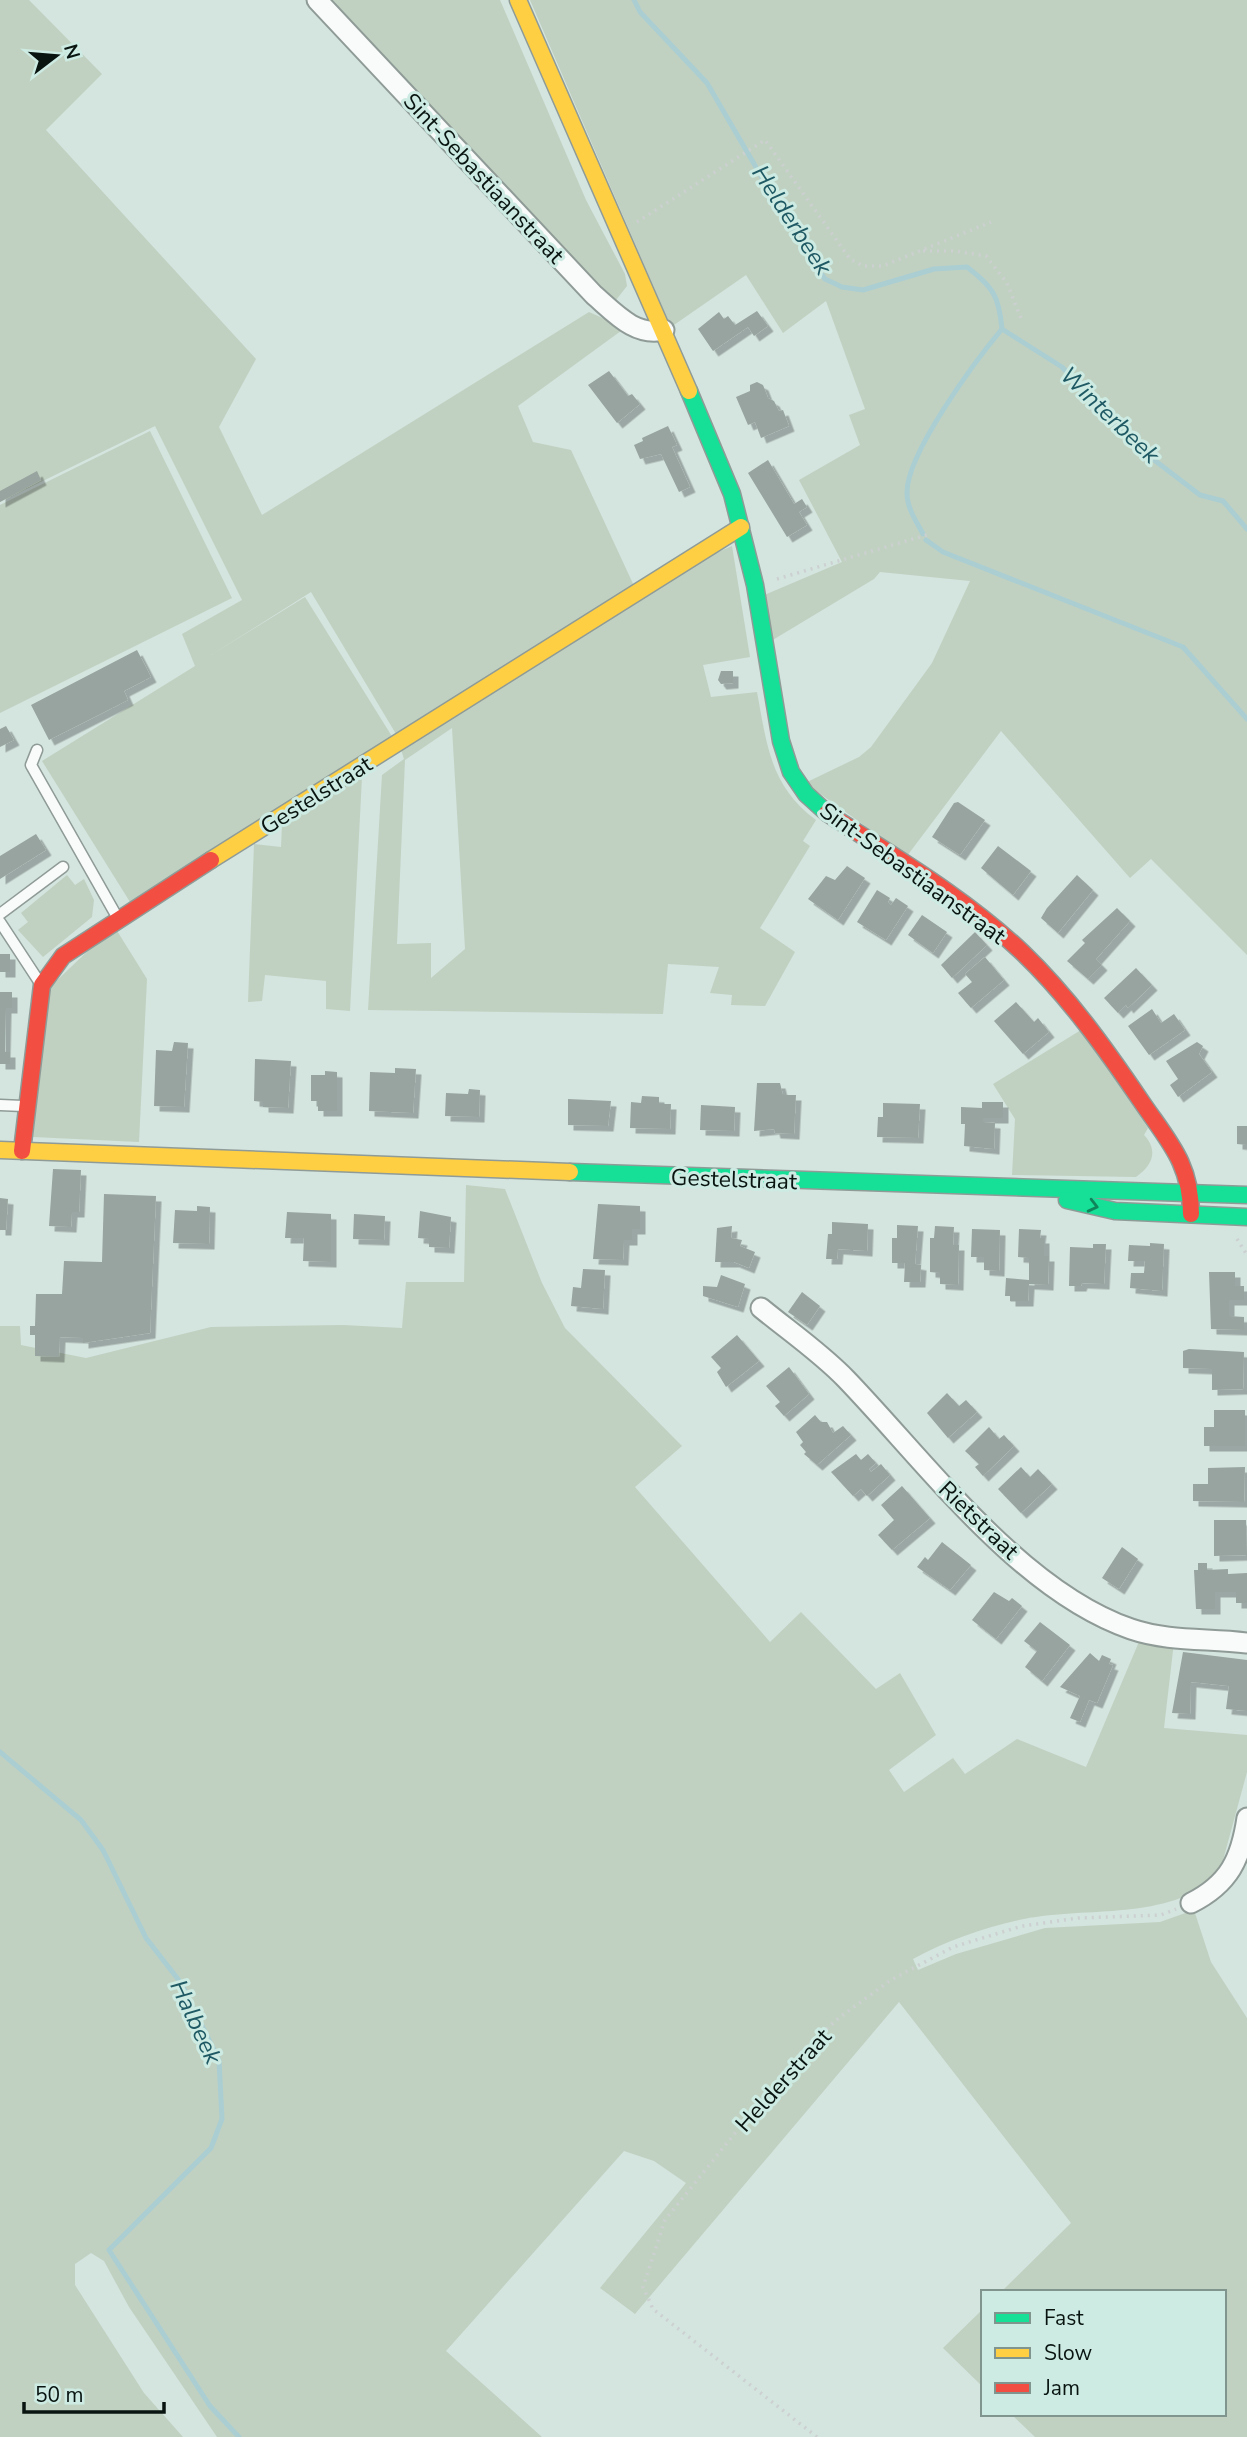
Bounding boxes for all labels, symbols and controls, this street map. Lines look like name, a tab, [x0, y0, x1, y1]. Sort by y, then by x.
north arrow	[21, 21, 91, 91]
text: N	[57, 41, 86, 62]
street label: Sint-Sebastiaanstraat	[396, 86, 572, 271]
water label: Helderbeek	[745, 159, 840, 282]
water label: Winterbeek	[1053, 359, 1167, 471]
street label: Gestelstraat	[254, 748, 379, 842]
street label: Sint-Sebastiaanstraat	[813, 795, 1013, 952]
street label: Gestelstraat	[670, 1162, 799, 1197]
one-way arrow	[1087, 1198, 1099, 1212]
street label: Rietstraat	[932, 1474, 1026, 1567]
water label: Halbeek	[163, 1975, 230, 2070]
street label: Helderstraat	[728, 2021, 839, 2139]
legend	[981, 2290, 1226, 2416]
text: Fast	[1044, 2304, 1084, 2332]
text: Slow	[1044, 2339, 1093, 2367]
scale bar	[24, 2370, 164, 2414]
text: Jam	[1043, 2374, 1080, 2402]
text: 50 m	[35, 2381, 84, 2409]

